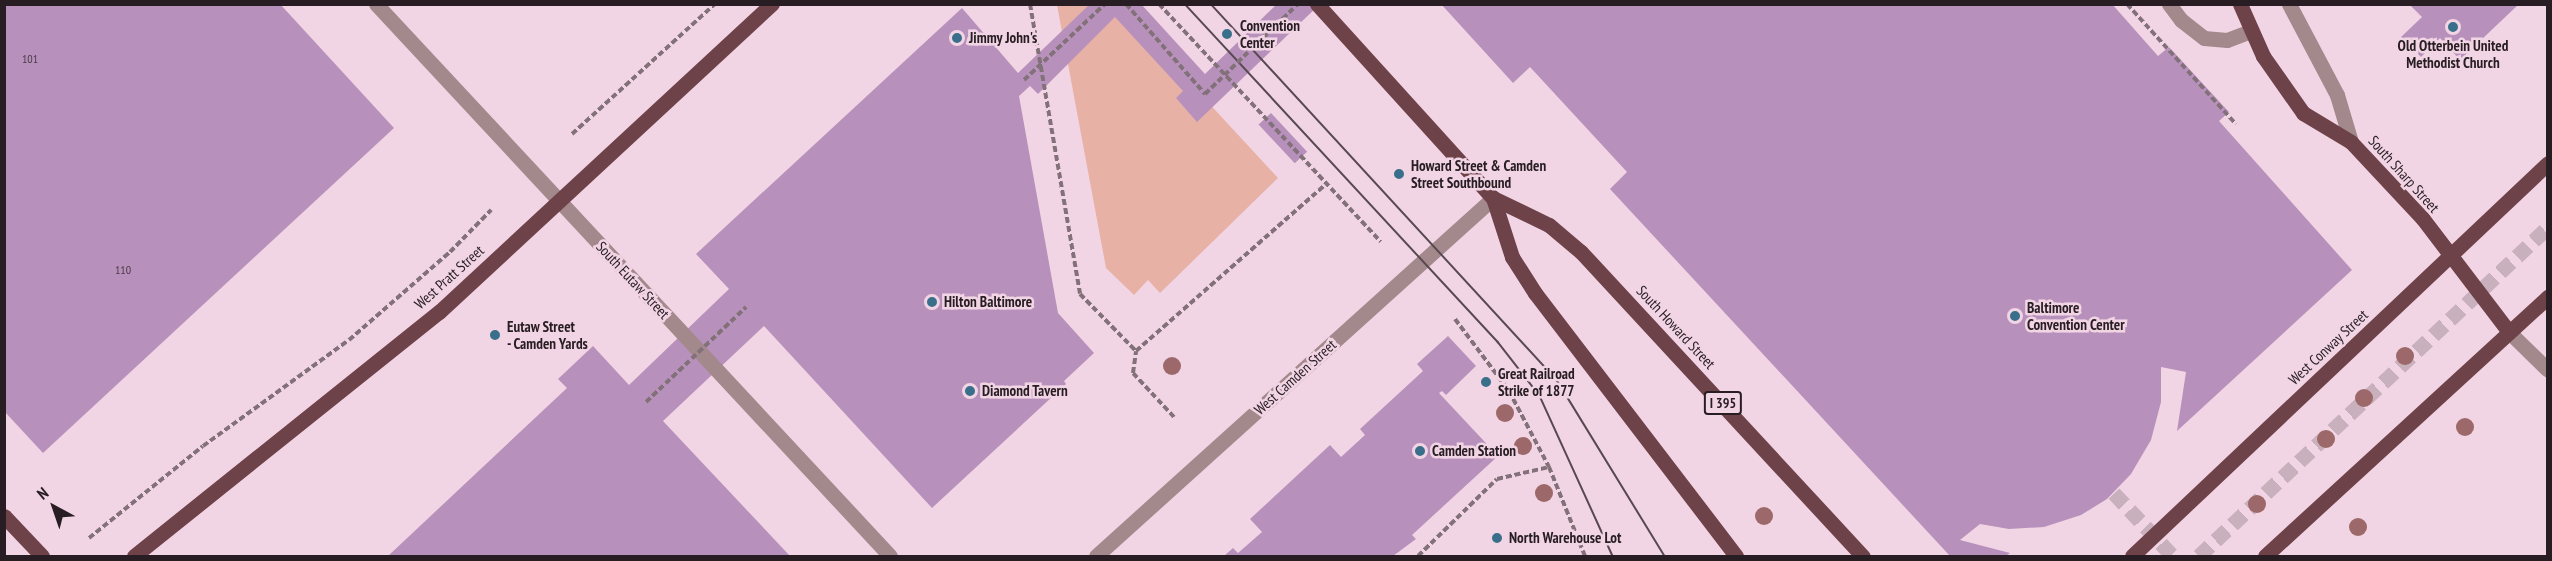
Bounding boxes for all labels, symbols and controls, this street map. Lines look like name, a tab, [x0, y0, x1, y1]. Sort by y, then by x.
place label: Convention Center	[1240, 16, 1300, 51]
marker: Old Otterbein United Methodist Church	[2446, 20, 2460, 34]
marker: Convention Center	[1218, 25, 1236, 43]
place label: Jimmy John's	[969, 29, 1038, 47]
marker: Jimmy John's	[950, 31, 964, 45]
place label: Old Otterbein United Methodist Church	[2398, 36, 2508, 71]
house number: 101	[22, 52, 38, 66]
street label: South Sharp Street	[2365, 132, 2443, 216]
place label: Howard Street & Camden Street Southbound	[1411, 156, 1546, 191]
marker: Howard Street & Camden Street Southbound	[1392, 167, 1406, 181]
street label: South Eutaw Street	[593, 237, 673, 323]
street label: West Pratt Street	[411, 241, 487, 313]
house number: 110	[115, 263, 131, 277]
street label: South Howard Street	[1633, 282, 1719, 372]
place label: Hilton Baltimore	[944, 293, 1032, 311]
marker: Hilton Baltimore	[925, 295, 939, 309]
place label: Baltimore Convention Center	[2027, 298, 2125, 333]
street label: West Conway Street	[2284, 306, 2372, 388]
marker: Baltimore Convention Center	[2008, 309, 2022, 323]
place label: Eutaw Street - Camden Yards	[507, 317, 589, 352]
marker: Eutaw Street - Camden Yards	[488, 328, 502, 342]
street label: West Camden Street	[1250, 335, 1340, 419]
place label: Great Railroad Strike of 1877	[1498, 364, 1575, 399]
marker: Great Railroad Strike of 1877	[1479, 375, 1493, 389]
place label: Diamond Tavern	[982, 382, 1068, 400]
marker: Diamond Tavern	[963, 384, 977, 398]
road number: I 395	[1704, 392, 1742, 414]
place label: Camden Station	[1432, 442, 1516, 460]
marker: Camden Station	[1413, 444, 1427, 458]
north arrow	[24, 477, 84, 537]
text: N	[33, 483, 52, 504]
place label: North Warehouse Lot	[1509, 529, 1622, 547]
marker: North Warehouse Lot	[1490, 531, 1504, 545]

